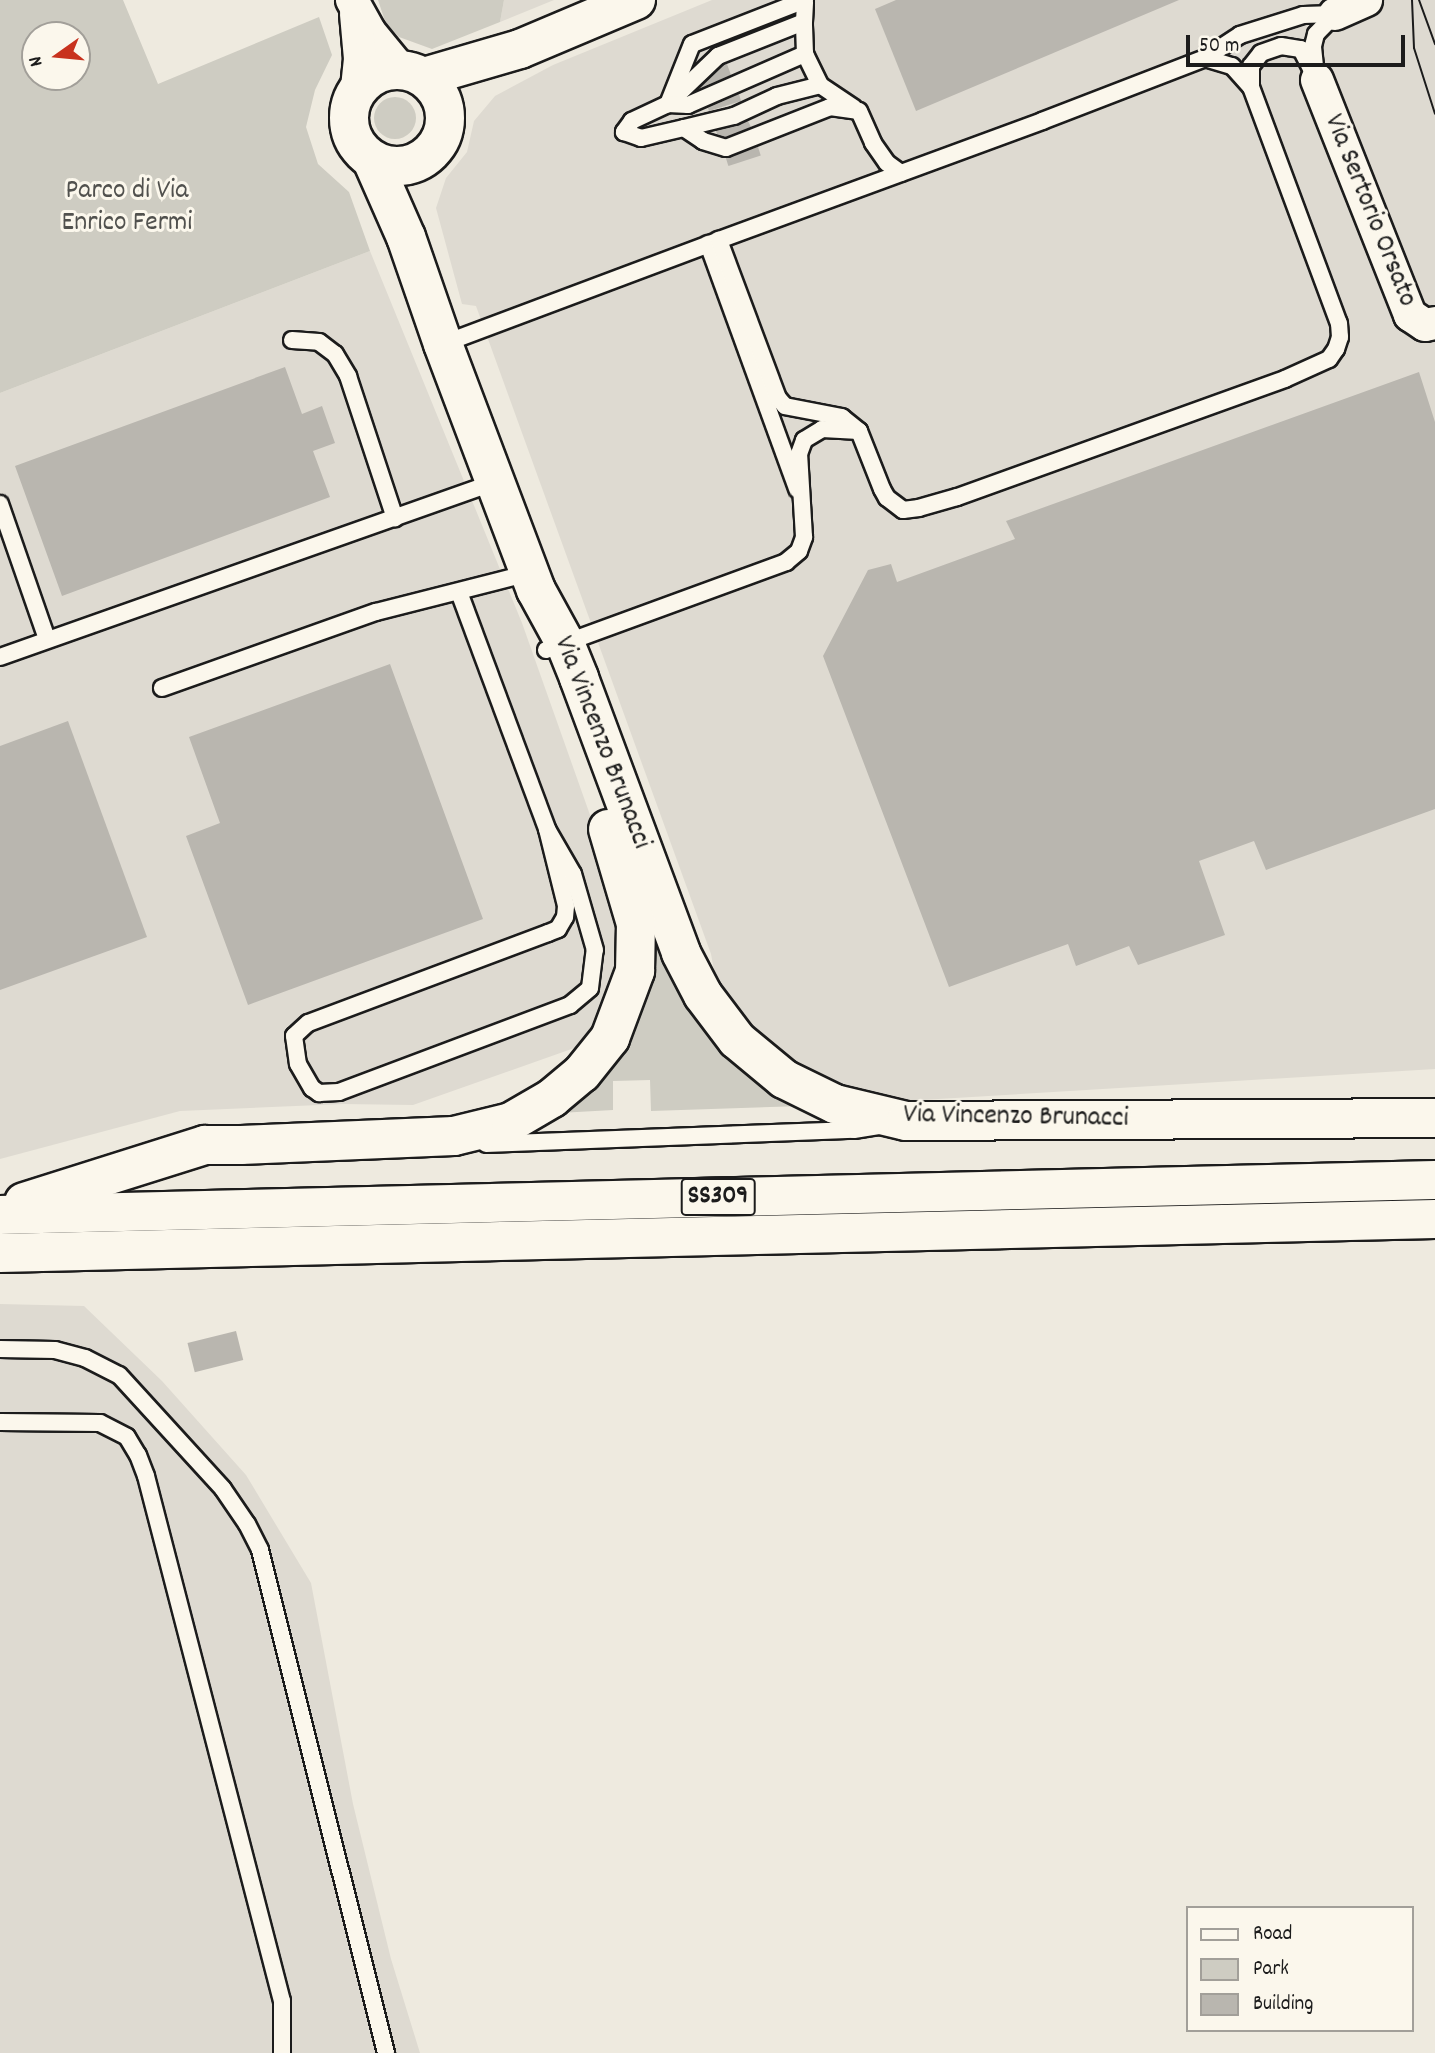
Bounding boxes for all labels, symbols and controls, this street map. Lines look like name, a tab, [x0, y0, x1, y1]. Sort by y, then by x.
north arrow	[21, 21, 91, 91]
scale bar	[1190, 21, 1409, 65]
text: 50 m	[1199, 32, 1239, 62]
text: N	[23, 53, 51, 69]
street label: Via Sertorio Orsato	[1315, 110, 1423, 312]
park label: Parco di Via Enrico Fermi	[62, 175, 192, 241]
street label: Via Vincenzo Brunacci	[545, 632, 657, 854]
street label: Via Vincenzo Brunacci	[903, 1099, 1129, 1137]
road number: SS309	[680, 1174, 756, 1220]
legend	[1186, 1906, 1414, 2032]
text: Road	[1253, 1920, 1292, 1950]
text: Park	[1253, 1955, 1289, 1985]
text: Building	[1253, 1990, 1313, 2020]

